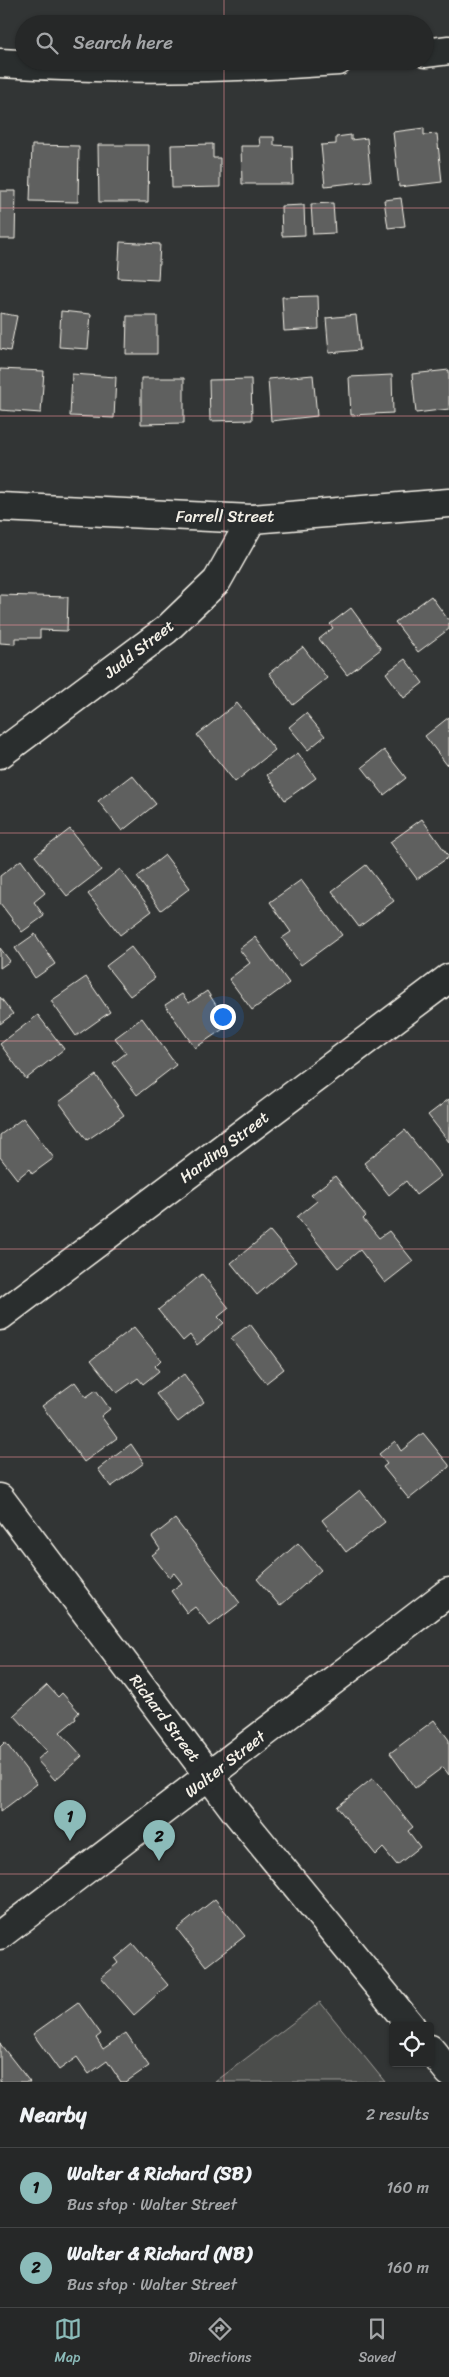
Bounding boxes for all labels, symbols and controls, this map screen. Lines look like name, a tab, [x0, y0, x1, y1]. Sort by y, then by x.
search box	[15, 15, 434, 70]
text: Search here	[73, 26, 173, 59]
icon: search	[33, 29, 61, 57]
street label: Farrell Street	[176, 502, 274, 531]
street label: Judd Street	[96, 612, 181, 687]
your location	[210, 1004, 236, 1030]
street label: Harding Street	[173, 1103, 275, 1191]
street label: Richard Street	[122, 1667, 208, 1769]
street label: Walter Street	[178, 1722, 273, 1805]
pin: 1	[54, 1800, 86, 1841]
pin: 2	[143, 1820, 175, 1861]
map controls	[389, 2022, 434, 2067]
button: locate	[389, 2022, 434, 2067]
text: Nearby	[20, 2096, 86, 2134]
text: 2 results	[366, 2100, 429, 2129]
text: Walter & Richard (SB)	[67, 2157, 250, 2190]
text: 1	[33, 2173, 39, 2202]
text: 160 m	[386, 2173, 429, 2202]
text: Bus stop · Walter Street	[67, 2190, 237, 2219]
text: Walter & Richard (NB)	[67, 2237, 252, 2270]
text: 2	[31, 2253, 41, 2282]
text: 160 m	[386, 2253, 429, 2282]
text: Bus stop · Walter Street	[67, 2270, 237, 2299]
tab: Map	[54, 2315, 82, 2370]
tab: Directions	[189, 2315, 251, 2370]
tab: Saved	[359, 2315, 395, 2370]

